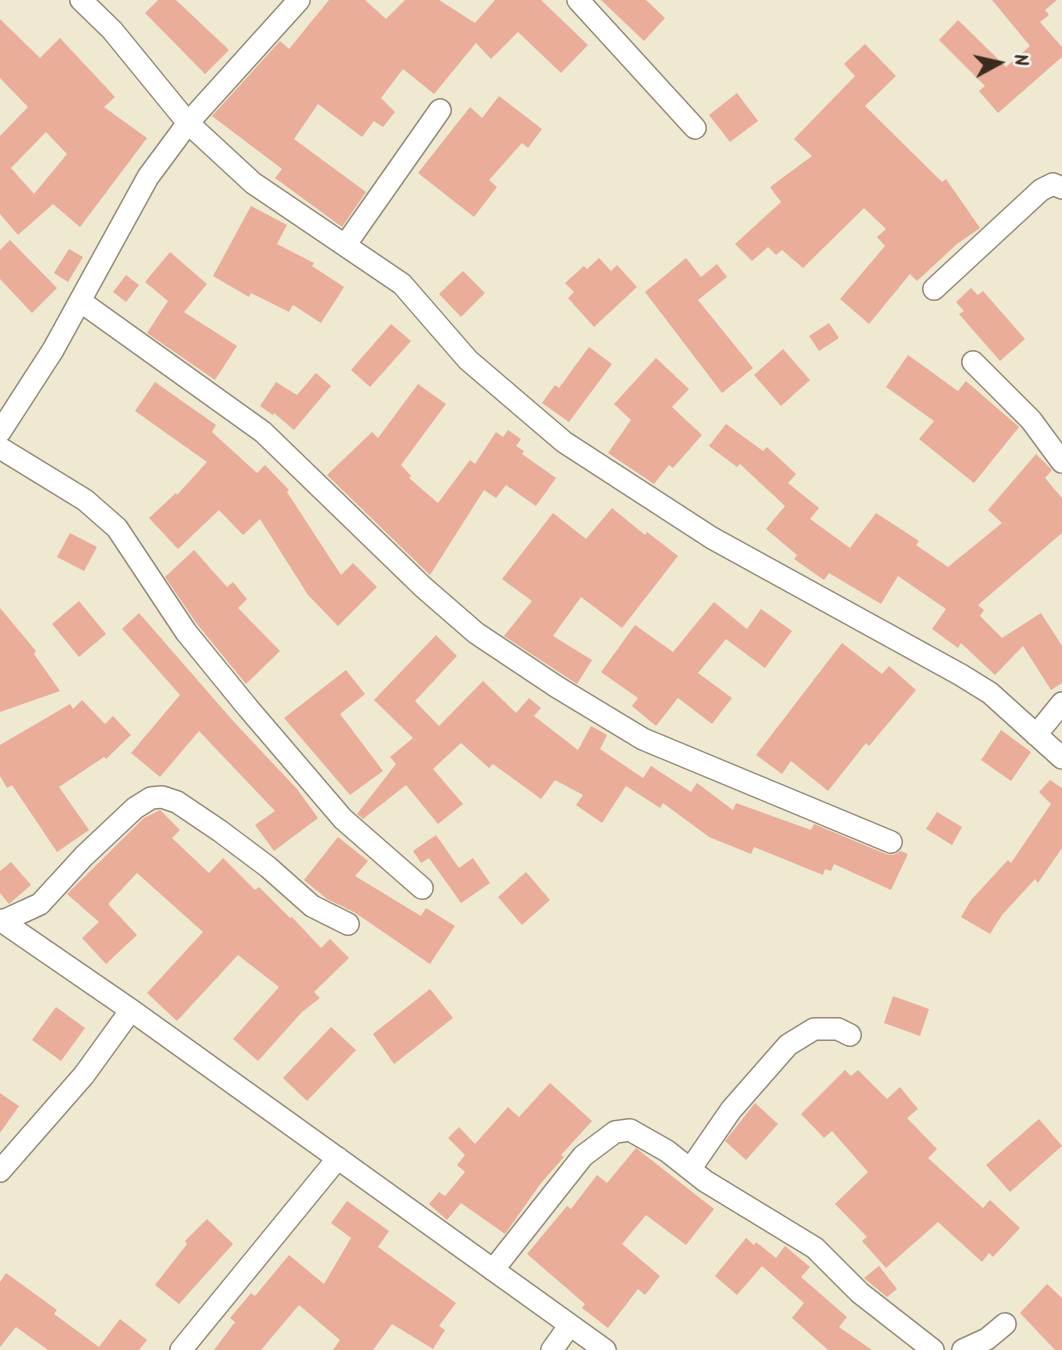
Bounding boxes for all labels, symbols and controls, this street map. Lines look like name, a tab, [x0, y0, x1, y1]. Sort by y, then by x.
north arrow	[964, 28, 1034, 98]
text: N	[1004, 52, 1035, 68]

